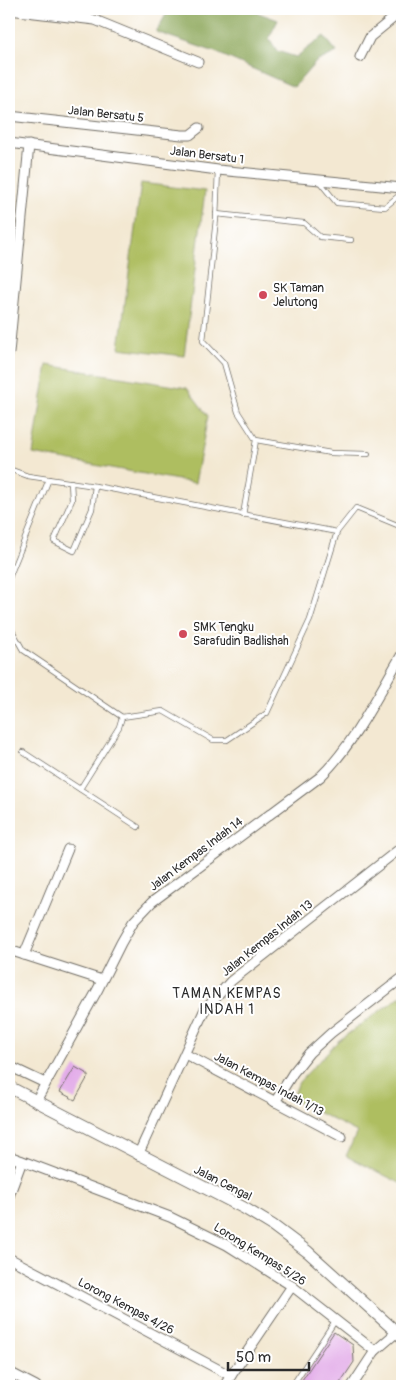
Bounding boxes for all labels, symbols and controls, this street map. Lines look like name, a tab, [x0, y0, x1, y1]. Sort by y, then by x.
street label: Jalan Bersatu 5	[67, 103, 145, 126]
street label: Jalan Bersatu 1	[169, 144, 245, 167]
place label: SK Taman Jelutong	[273, 281, 324, 310]
marker: SK Taman Jelutong	[257, 289, 269, 301]
place label: SMK Tengku Sarafudin Badlishah	[193, 620, 289, 649]
marker: SMK Tengku Sarafudin Badlishah	[177, 628, 189, 640]
street label: Jalan Kempas Indah 14	[147, 814, 246, 894]
street label: Jalan Kempas Indah 13	[219, 897, 316, 980]
district label: TAMAN KEMPAS INDAH 1	[172, 985, 282, 1018]
street label: Jalan Kempas Indah 1/13	[211, 1049, 326, 1120]
street label: Jalan Cengal	[191, 1162, 254, 1205]
street label: Lorong Kempas 5/26	[211, 1220, 309, 1289]
street label: Lorong Kempas 4/26	[75, 1275, 176, 1338]
scale bar	[228, 1340, 310, 1372]
text: 50 m	[236, 1348, 271, 1367]

